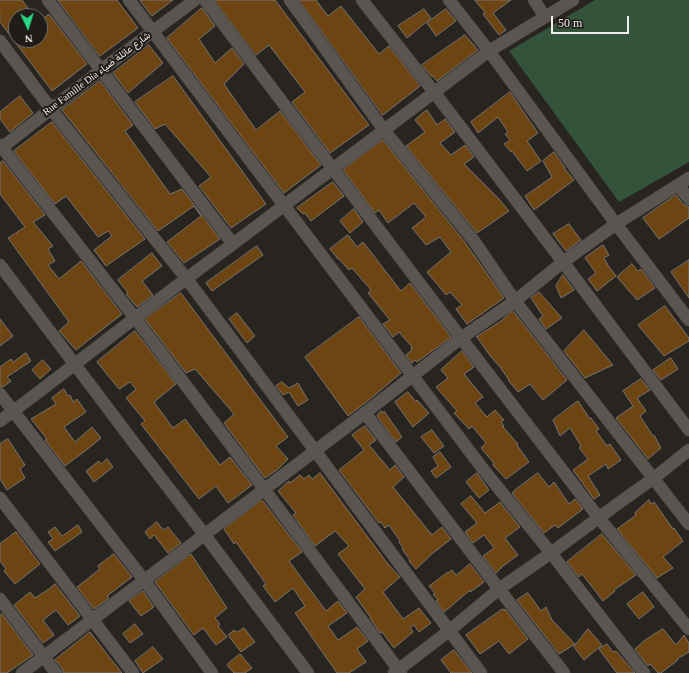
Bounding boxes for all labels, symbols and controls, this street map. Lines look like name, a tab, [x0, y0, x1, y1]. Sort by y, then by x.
north arrow	[8, 8, 48, 48]
scale bar	[553, 8, 631, 34]
text: 50 m	[558, 16, 582, 30]
street label: Rue Famille Dia شارع عائلة ضياء	[41, 30, 153, 118]
text: N	[24, 33, 33, 45]

